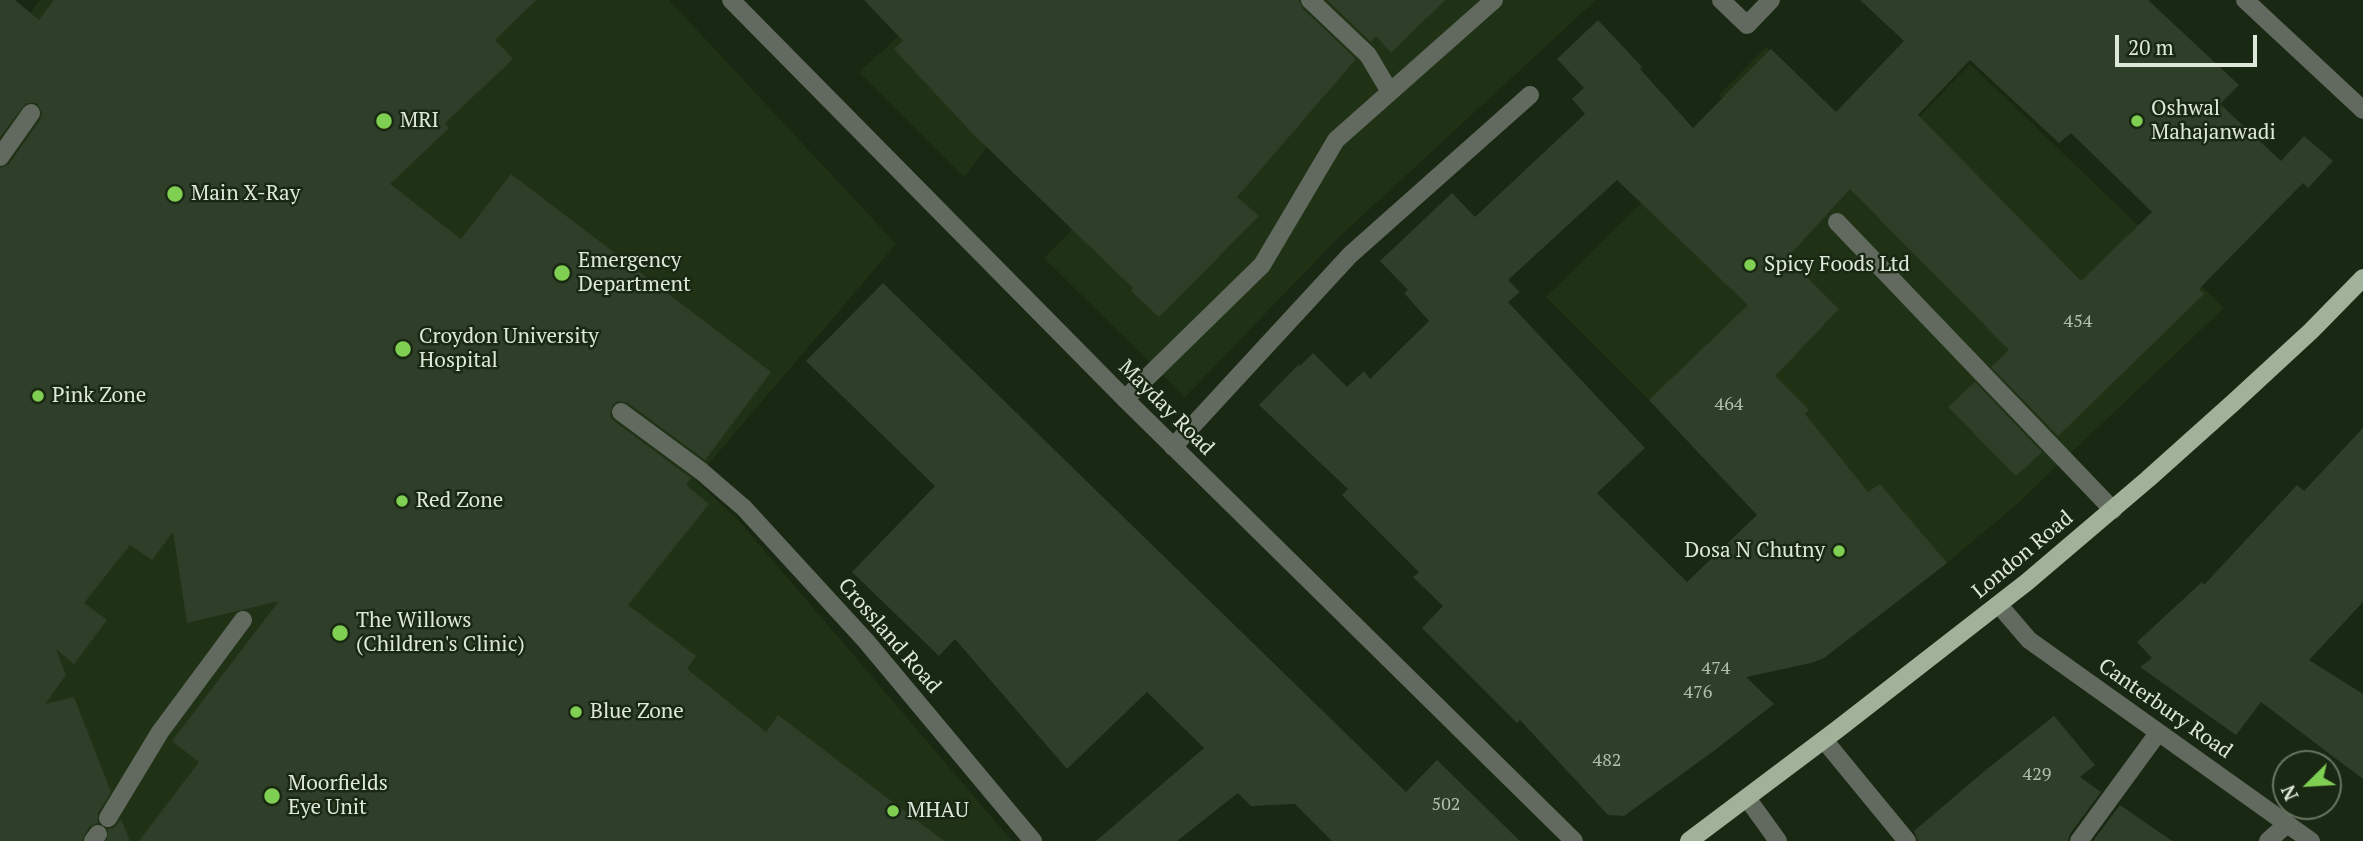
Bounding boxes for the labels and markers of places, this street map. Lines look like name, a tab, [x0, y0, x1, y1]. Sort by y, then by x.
place label: Oshwal Mahajanwadi	[2151, 96, 2276, 146]
place label: MRI	[400, 108, 439, 134]
marker: MRI	[374, 111, 394, 131]
marker: Oshwal Mahajanwadi	[2129, 113, 2145, 129]
place label: Main X-Ray	[191, 181, 300, 207]
marker: Main X-Ray	[165, 184, 185, 204]
place label: Emergency Department	[578, 248, 691, 298]
place label: Spicy Foods Ltd	[1764, 252, 1910, 278]
marker: Spicy Foods Ltd	[1742, 257, 1758, 273]
marker: Emergency Department	[552, 263, 572, 283]
place label: Croydon University Hospital	[419, 324, 599, 374]
marker: Croydon University Hospital	[393, 339, 413, 359]
place label: Pink Zone	[52, 383, 146, 409]
marker: Pink Zone	[30, 388, 46, 404]
place label: Red Zone	[416, 488, 503, 514]
marker: Red Zone	[394, 493, 410, 509]
place label: Dosa N Chutny	[1684, 538, 1825, 564]
marker: Dosa N Chutny	[1831, 543, 1847, 559]
place label: The Willows (Children's Clinic)	[356, 608, 525, 658]
marker: The Willows (Children's Clinic)	[330, 623, 350, 643]
place label: Blue Zone	[590, 699, 684, 725]
marker: Blue Zone	[568, 704, 584, 720]
place label: Moorfields Eye Unit	[288, 771, 388, 821]
marker: Moorfields Eye Unit	[262, 786, 282, 806]
place label: MHAU	[907, 798, 969, 824]
marker: MHAU	[885, 803, 901, 819]

